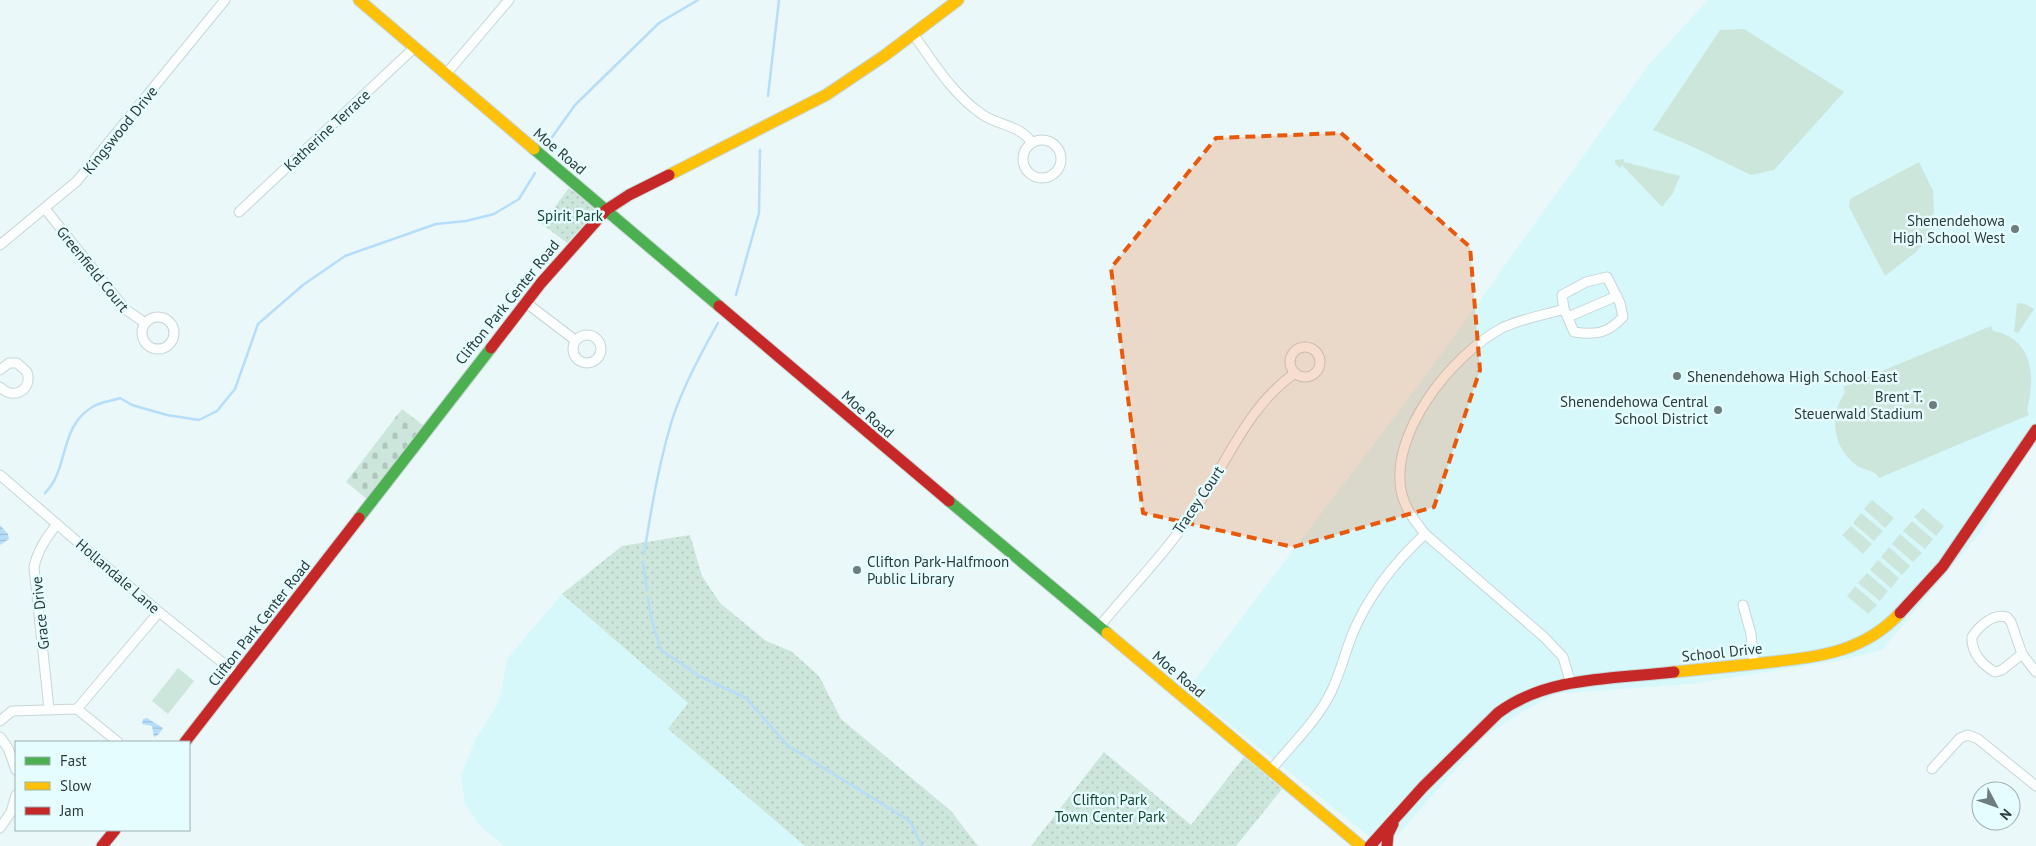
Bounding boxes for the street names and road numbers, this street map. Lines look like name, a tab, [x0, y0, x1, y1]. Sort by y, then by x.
street label: Kingswood Drive	[79, 82, 161, 178]
street label: Katherine Terrace	[280, 85, 374, 175]
street label: Moe Road	[530, 123, 590, 179]
street label: Greenfield Court	[53, 222, 133, 316]
street label: Clifton Park Center Road	[451, 236, 563, 368]
street label: Moe Road	[838, 386, 898, 442]
street label: Tracey Court	[1168, 462, 1228, 538]
street label: Hollandale Lane	[72, 534, 164, 618]
street label: Clifton Park Center Road	[204, 556, 314, 690]
street label: Grace Drive	[27, 576, 53, 650]
street label: School Drive	[1681, 638, 1763, 666]
street label: Moe Road	[1149, 646, 1209, 702]

